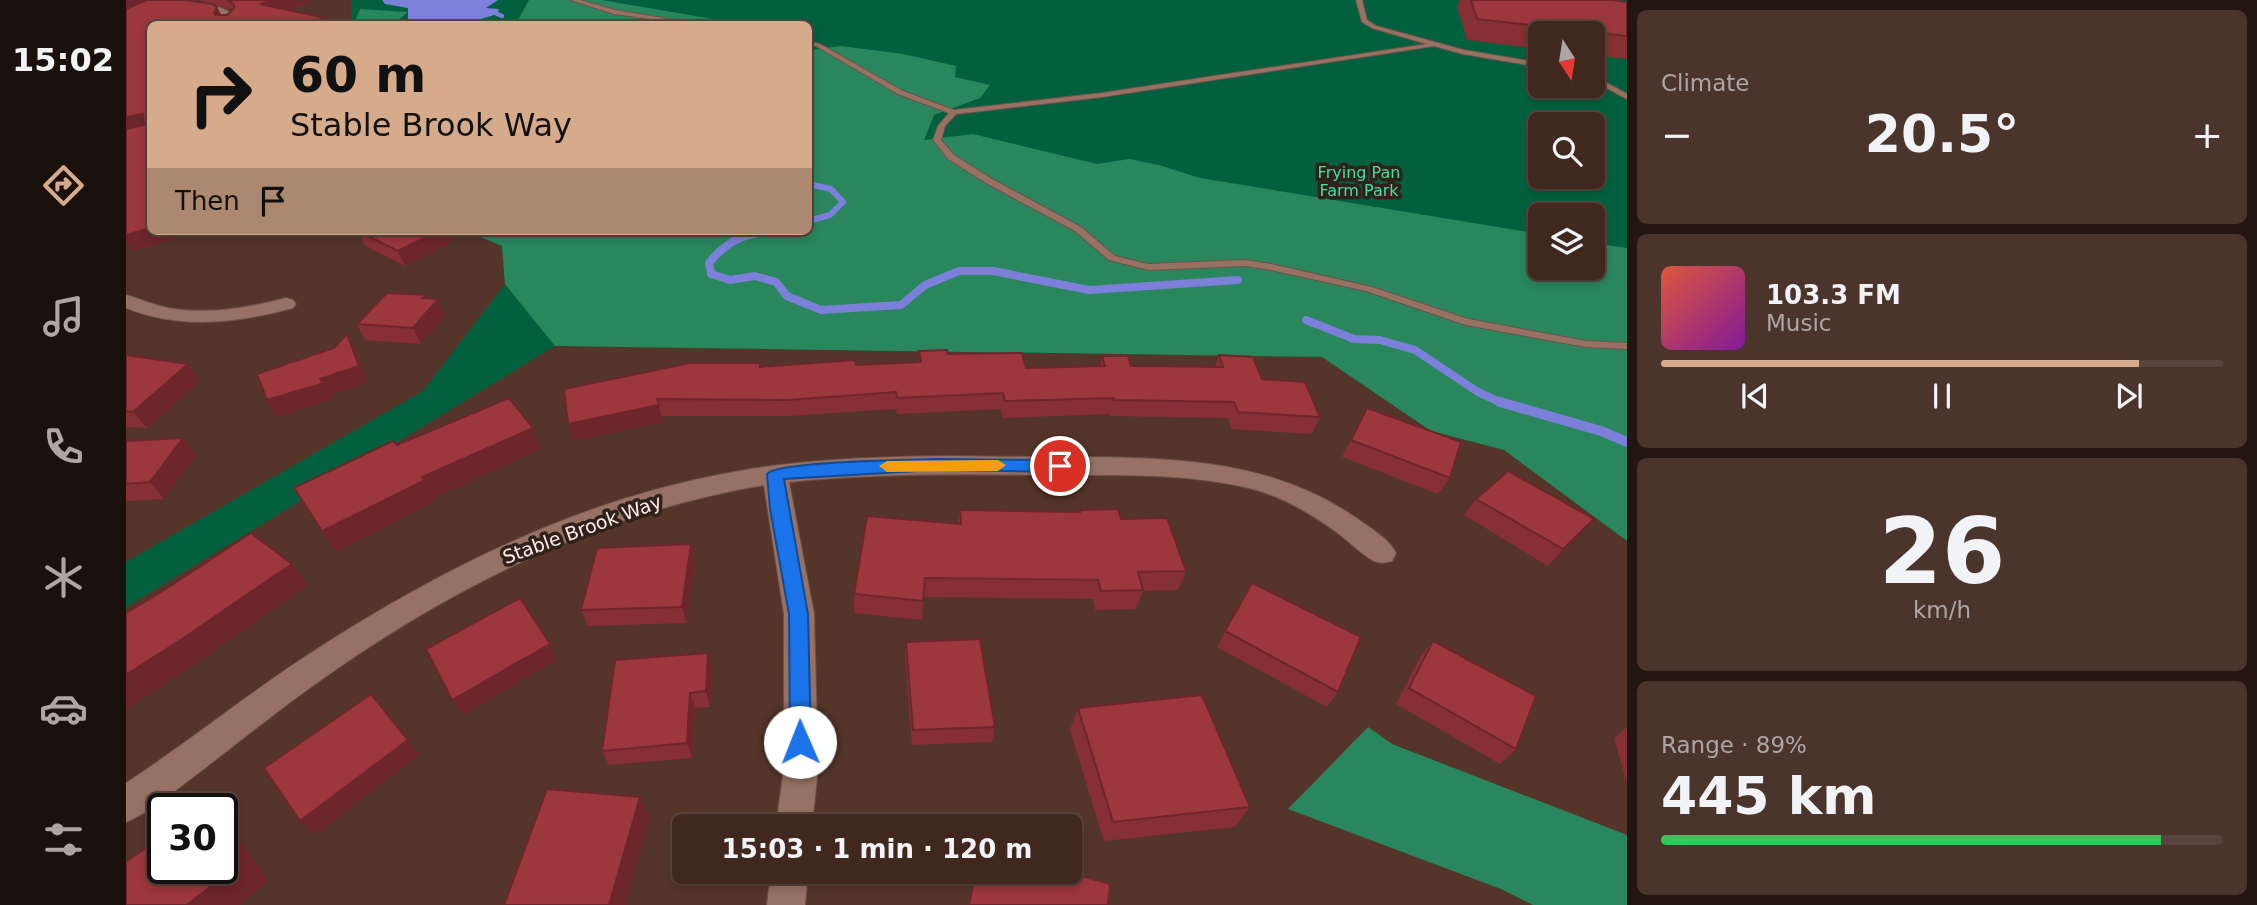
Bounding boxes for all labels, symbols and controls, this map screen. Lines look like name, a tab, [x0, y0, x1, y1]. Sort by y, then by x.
north arrow	[1528, 21, 1605, 98]
map controls	[1528, 21, 1605, 280]
text: 15:02	[12, 41, 114, 79]
text: 60 m	[290, 47, 426, 104]
icon: right	[175, 49, 266, 140]
text: Climate	[1661, 70, 1750, 96]
text: 20.5°	[1865, 104, 2019, 164]
text: Stable Brook Way	[290, 106, 572, 144]
button: search	[1528, 112, 1605, 189]
text: −	[1661, 113, 1693, 157]
text: +	[2191, 113, 2223, 157]
icon: directions	[39, 161, 88, 210]
park label: Frying Pan Farm Park	[1318, 163, 1400, 200]
icon: arrive	[254, 182, 292, 220]
text: Then	[175, 186, 240, 216]
button: layers	[1528, 203, 1605, 280]
text: 103.3 FM	[1766, 280, 1901, 310]
icon: music	[39, 292, 88, 341]
text: Music	[1766, 310, 1831, 336]
icon: previous	[1736, 377, 1774, 415]
icon: pause	[1923, 377, 1961, 415]
icon: next	[2110, 377, 2148, 415]
icon: phone	[39, 422, 88, 471]
pin	[1030, 436, 1090, 496]
icon: arrive	[1041, 447, 1079, 485]
street label: Stable Brook Way	[500, 490, 664, 568]
text: 26	[1879, 499, 2005, 604]
icon: climate	[39, 553, 88, 602]
text: km/h	[1913, 597, 1971, 623]
icon: car	[39, 684, 88, 733]
position arrow	[763, 705, 837, 779]
text: Range · 89%	[1661, 732, 1807, 758]
text: 445 km	[1661, 766, 1876, 826]
speed limit sign: 30	[147, 793, 238, 884]
icon: filters	[39, 815, 88, 864]
text: 15:03 · 1 min · 120 m	[722, 834, 1032, 864]

